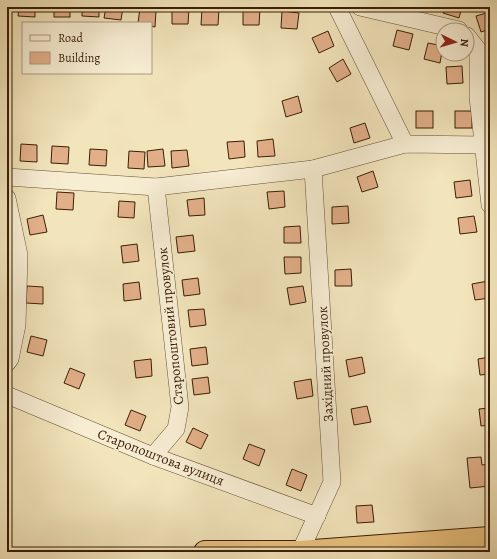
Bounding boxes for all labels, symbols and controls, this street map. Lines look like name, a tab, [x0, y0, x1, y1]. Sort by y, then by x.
legend	[22, 22, 152, 74]
north arrow	[435, 22, 475, 62]
text: Road	[58, 30, 84, 46]
text: N	[457, 38, 472, 47]
text: Building	[58, 50, 100, 66]
street label: Старопоштовий провулок	[153, 246, 188, 406]
street label: Західний провулок	[313, 306, 338, 422]
street label: Старопоштова вулиця	[95, 425, 227, 490]

